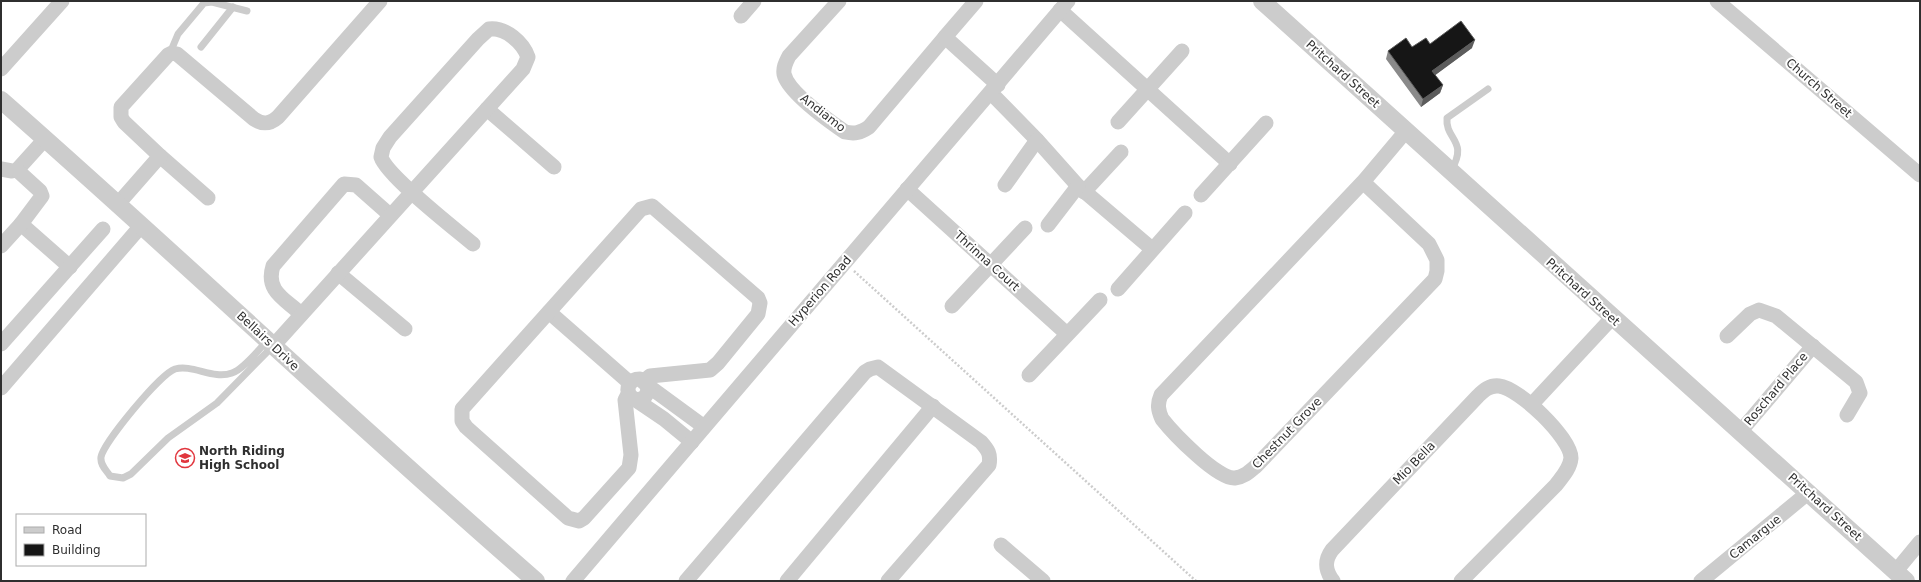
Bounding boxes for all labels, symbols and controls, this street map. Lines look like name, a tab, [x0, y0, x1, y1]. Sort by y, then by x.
street label: Pritchard Street	[1303, 37, 1383, 111]
street label: Church Street	[1783, 56, 1855, 121]
street label: Andiamo	[798, 91, 848, 135]
street label: Thrinna Court	[951, 228, 1023, 294]
street label: Hyperion Road	[786, 253, 854, 329]
street label: Pritchard Street	[1543, 255, 1623, 329]
street label: Bellairs Drive	[234, 309, 302, 373]
street label: Roschard Place	[1741, 350, 1811, 428]
street label: Chestnut Grove	[1249, 394, 1325, 472]
street label: Mio Bella	[1390, 439, 1438, 487]
place label: North Riding High School	[199, 444, 285, 472]
school or university icon: North Riding High School	[174, 447, 196, 469]
street label: Pritchard Street	[1785, 470, 1865, 544]
street label: Camargue	[1726, 512, 1784, 562]
legend	[16, 514, 146, 566]
text: Road	[52, 523, 82, 537]
text: Building	[52, 543, 101, 557]

